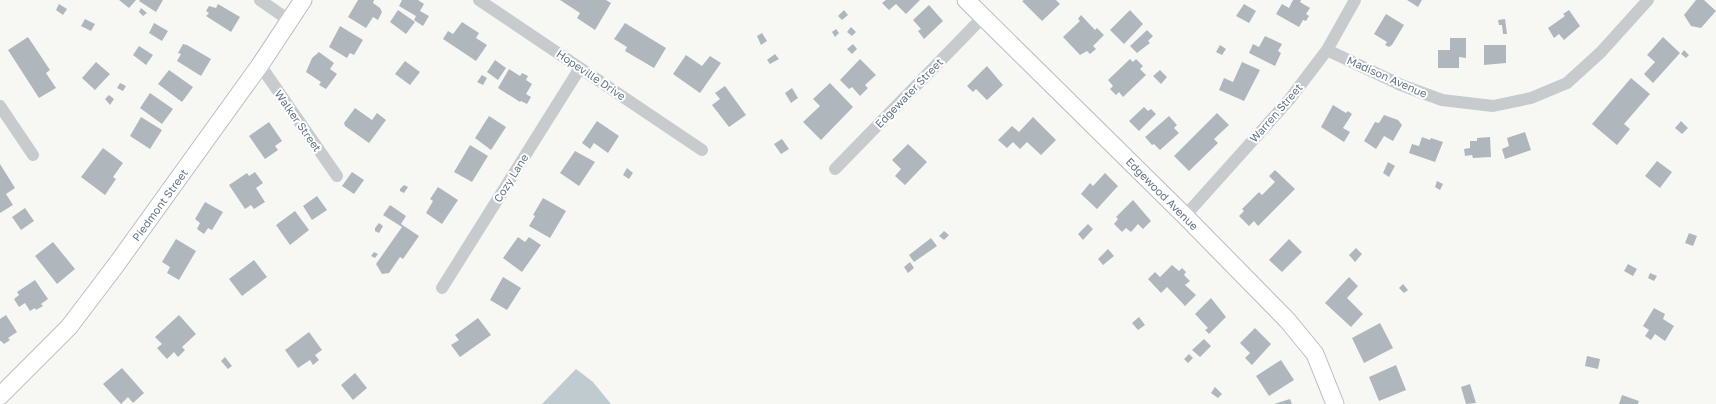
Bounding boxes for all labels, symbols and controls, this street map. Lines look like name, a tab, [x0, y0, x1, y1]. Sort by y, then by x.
street label: Hopeville Drive	[554, 47, 628, 102]
street label: Madison Avenue	[1345, 53, 1429, 100]
street label: Edgewater Street	[872, 55, 945, 130]
street label: Warren Street	[1247, 81, 1305, 145]
street label: Walker Street	[272, 88, 324, 154]
street label: Cozy Lane	[491, 151, 531, 204]
street label: Edgewood Avenue	[1124, 155, 1201, 232]
street label: Piedmont Street	[129, 166, 190, 243]

